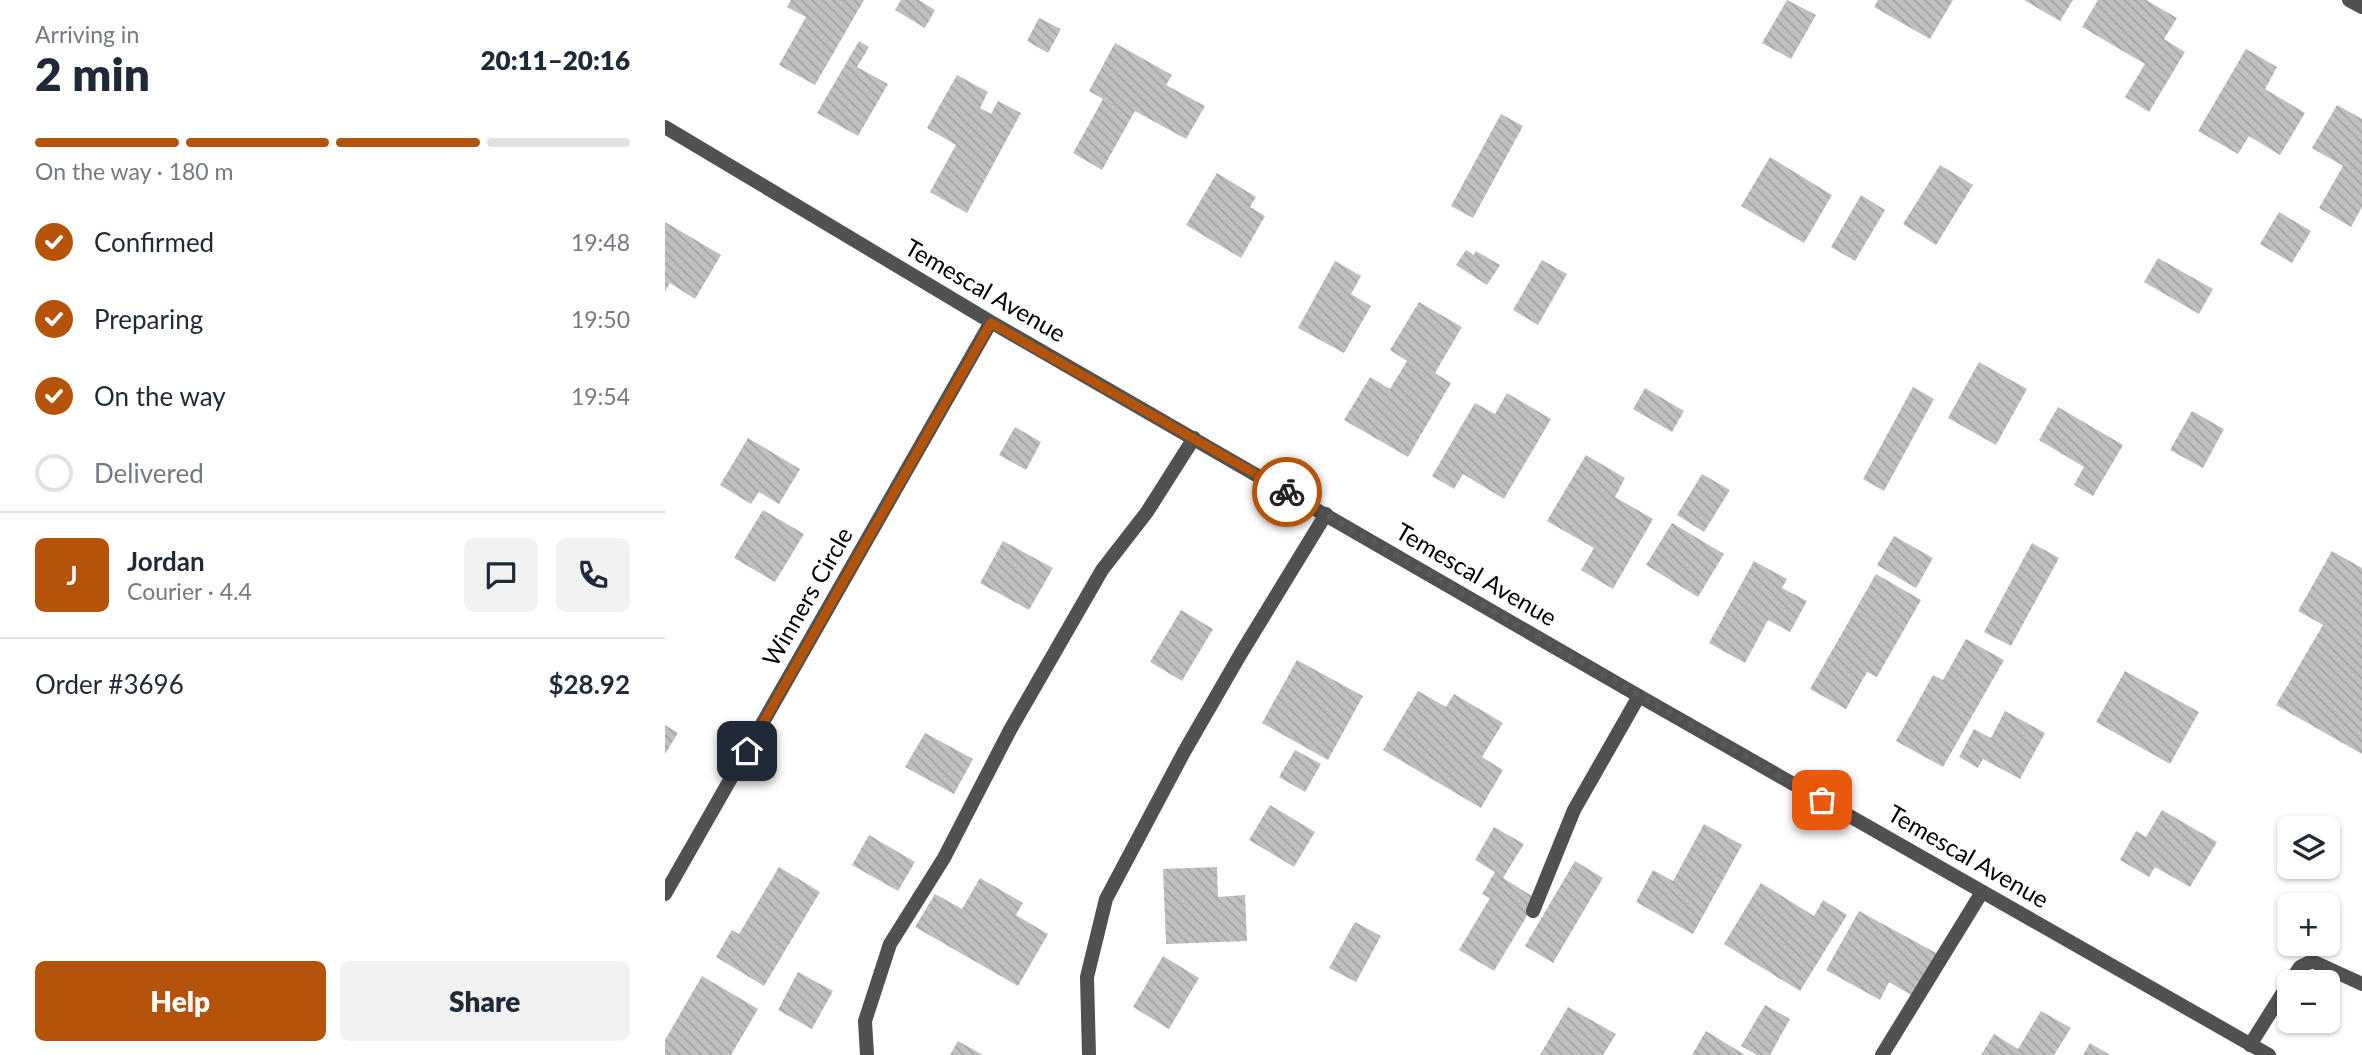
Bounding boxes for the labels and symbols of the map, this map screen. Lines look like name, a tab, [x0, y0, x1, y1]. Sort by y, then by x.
street label: Temescal Avenue	[900, 232, 1071, 347]
courier	[1252, 457, 1322, 527]
street label: Temescal Avenue	[1391, 516, 1562, 631]
street label: Winners Circle	[755, 522, 858, 671]
pin	[717, 721, 777, 781]
pin	[1792, 770, 1852, 830]
street label: Temescal Avenue	[1883, 798, 2054, 913]

